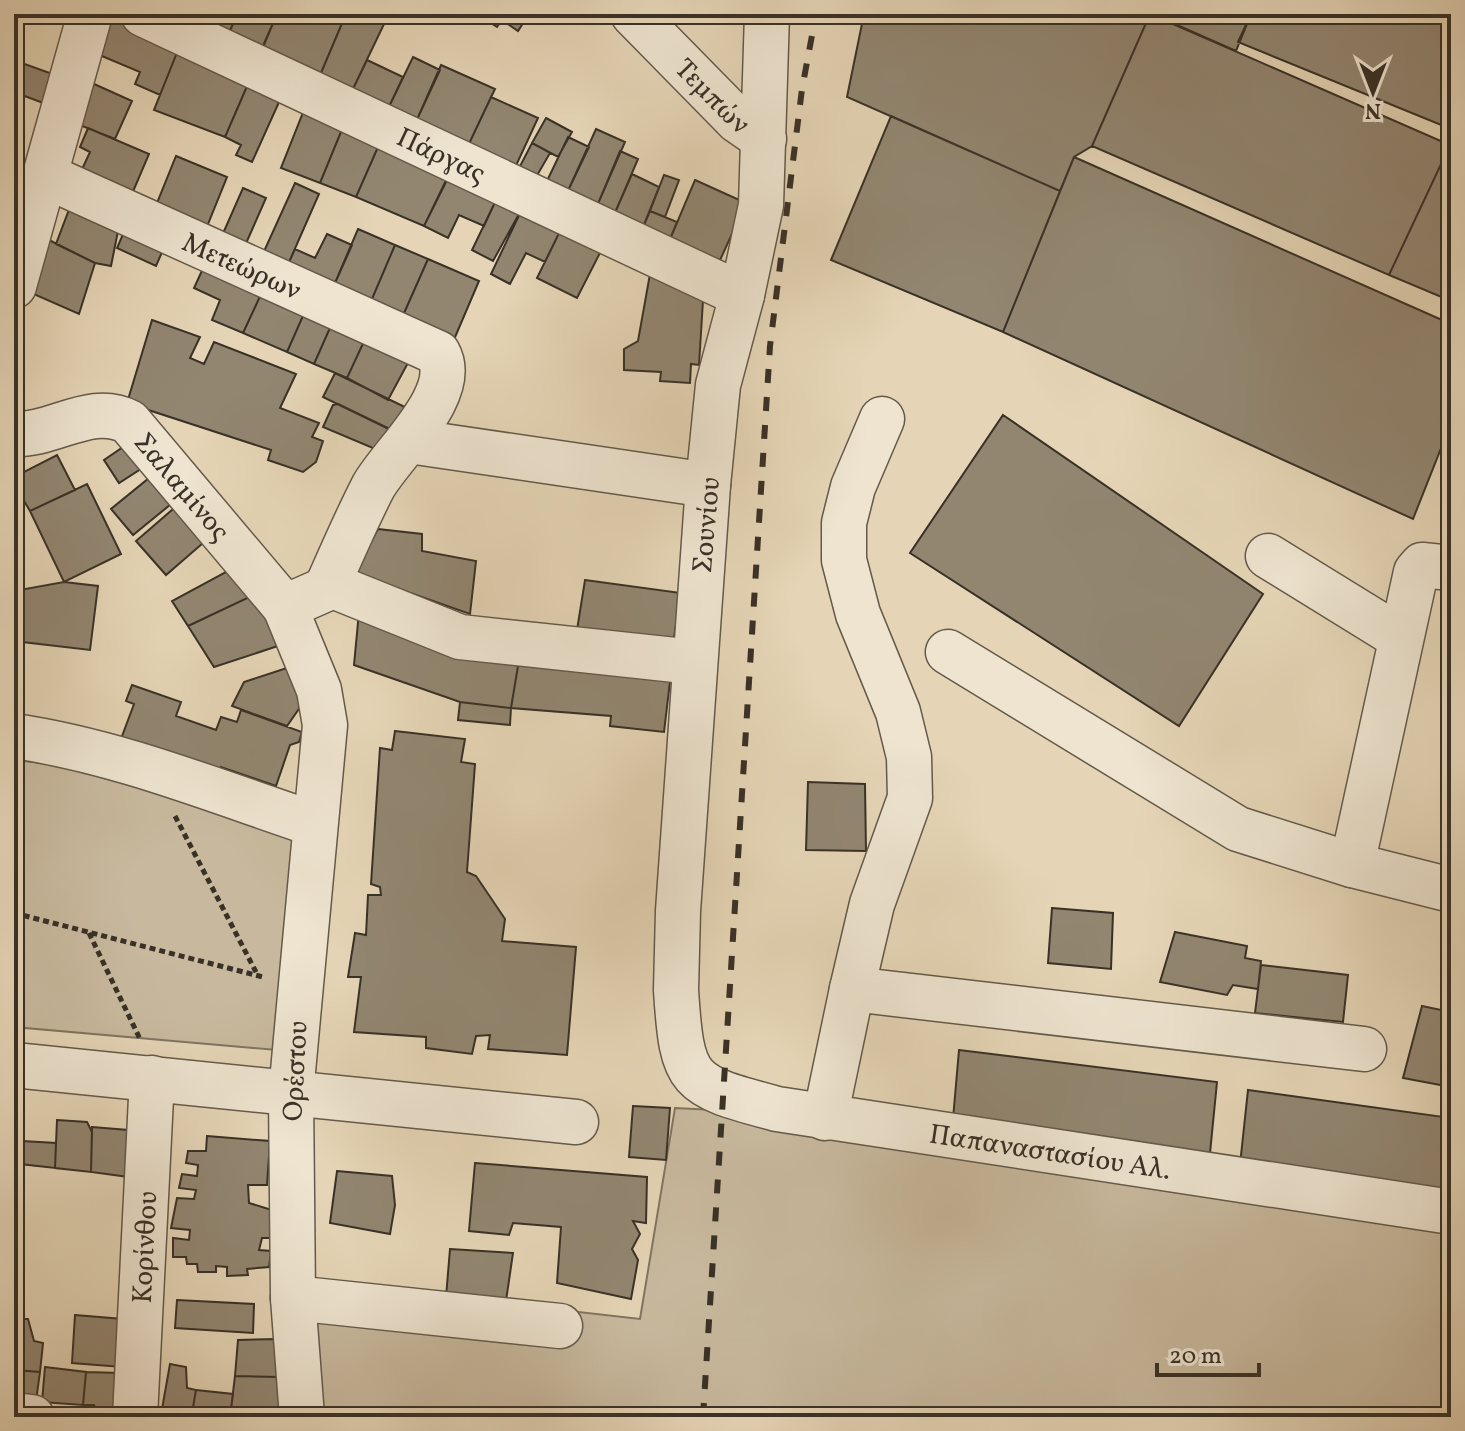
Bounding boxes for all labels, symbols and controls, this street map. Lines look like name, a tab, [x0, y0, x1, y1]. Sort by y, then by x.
street label: Τεμπών	[665, 51, 757, 145]
north arrow	[1333, 52, 1413, 132]
text: N	[1365, 94, 1381, 125]
street label: Πάργας	[390, 119, 492, 194]
street label: Μετεώρων	[175, 224, 307, 311]
street label: Σαλαμίνος	[124, 425, 238, 550]
street label: Σουνίου	[684, 476, 731, 575]
street label: Ορέστου	[274, 1020, 319, 1122]
street label: Παπαναστασίου Αλ.	[926, 1116, 1173, 1191]
street label: Κορίνθου	[124, 1190, 168, 1304]
scale bar	[1157, 1327, 1259, 1377]
text: 20 m	[1169, 1340, 1222, 1374]

